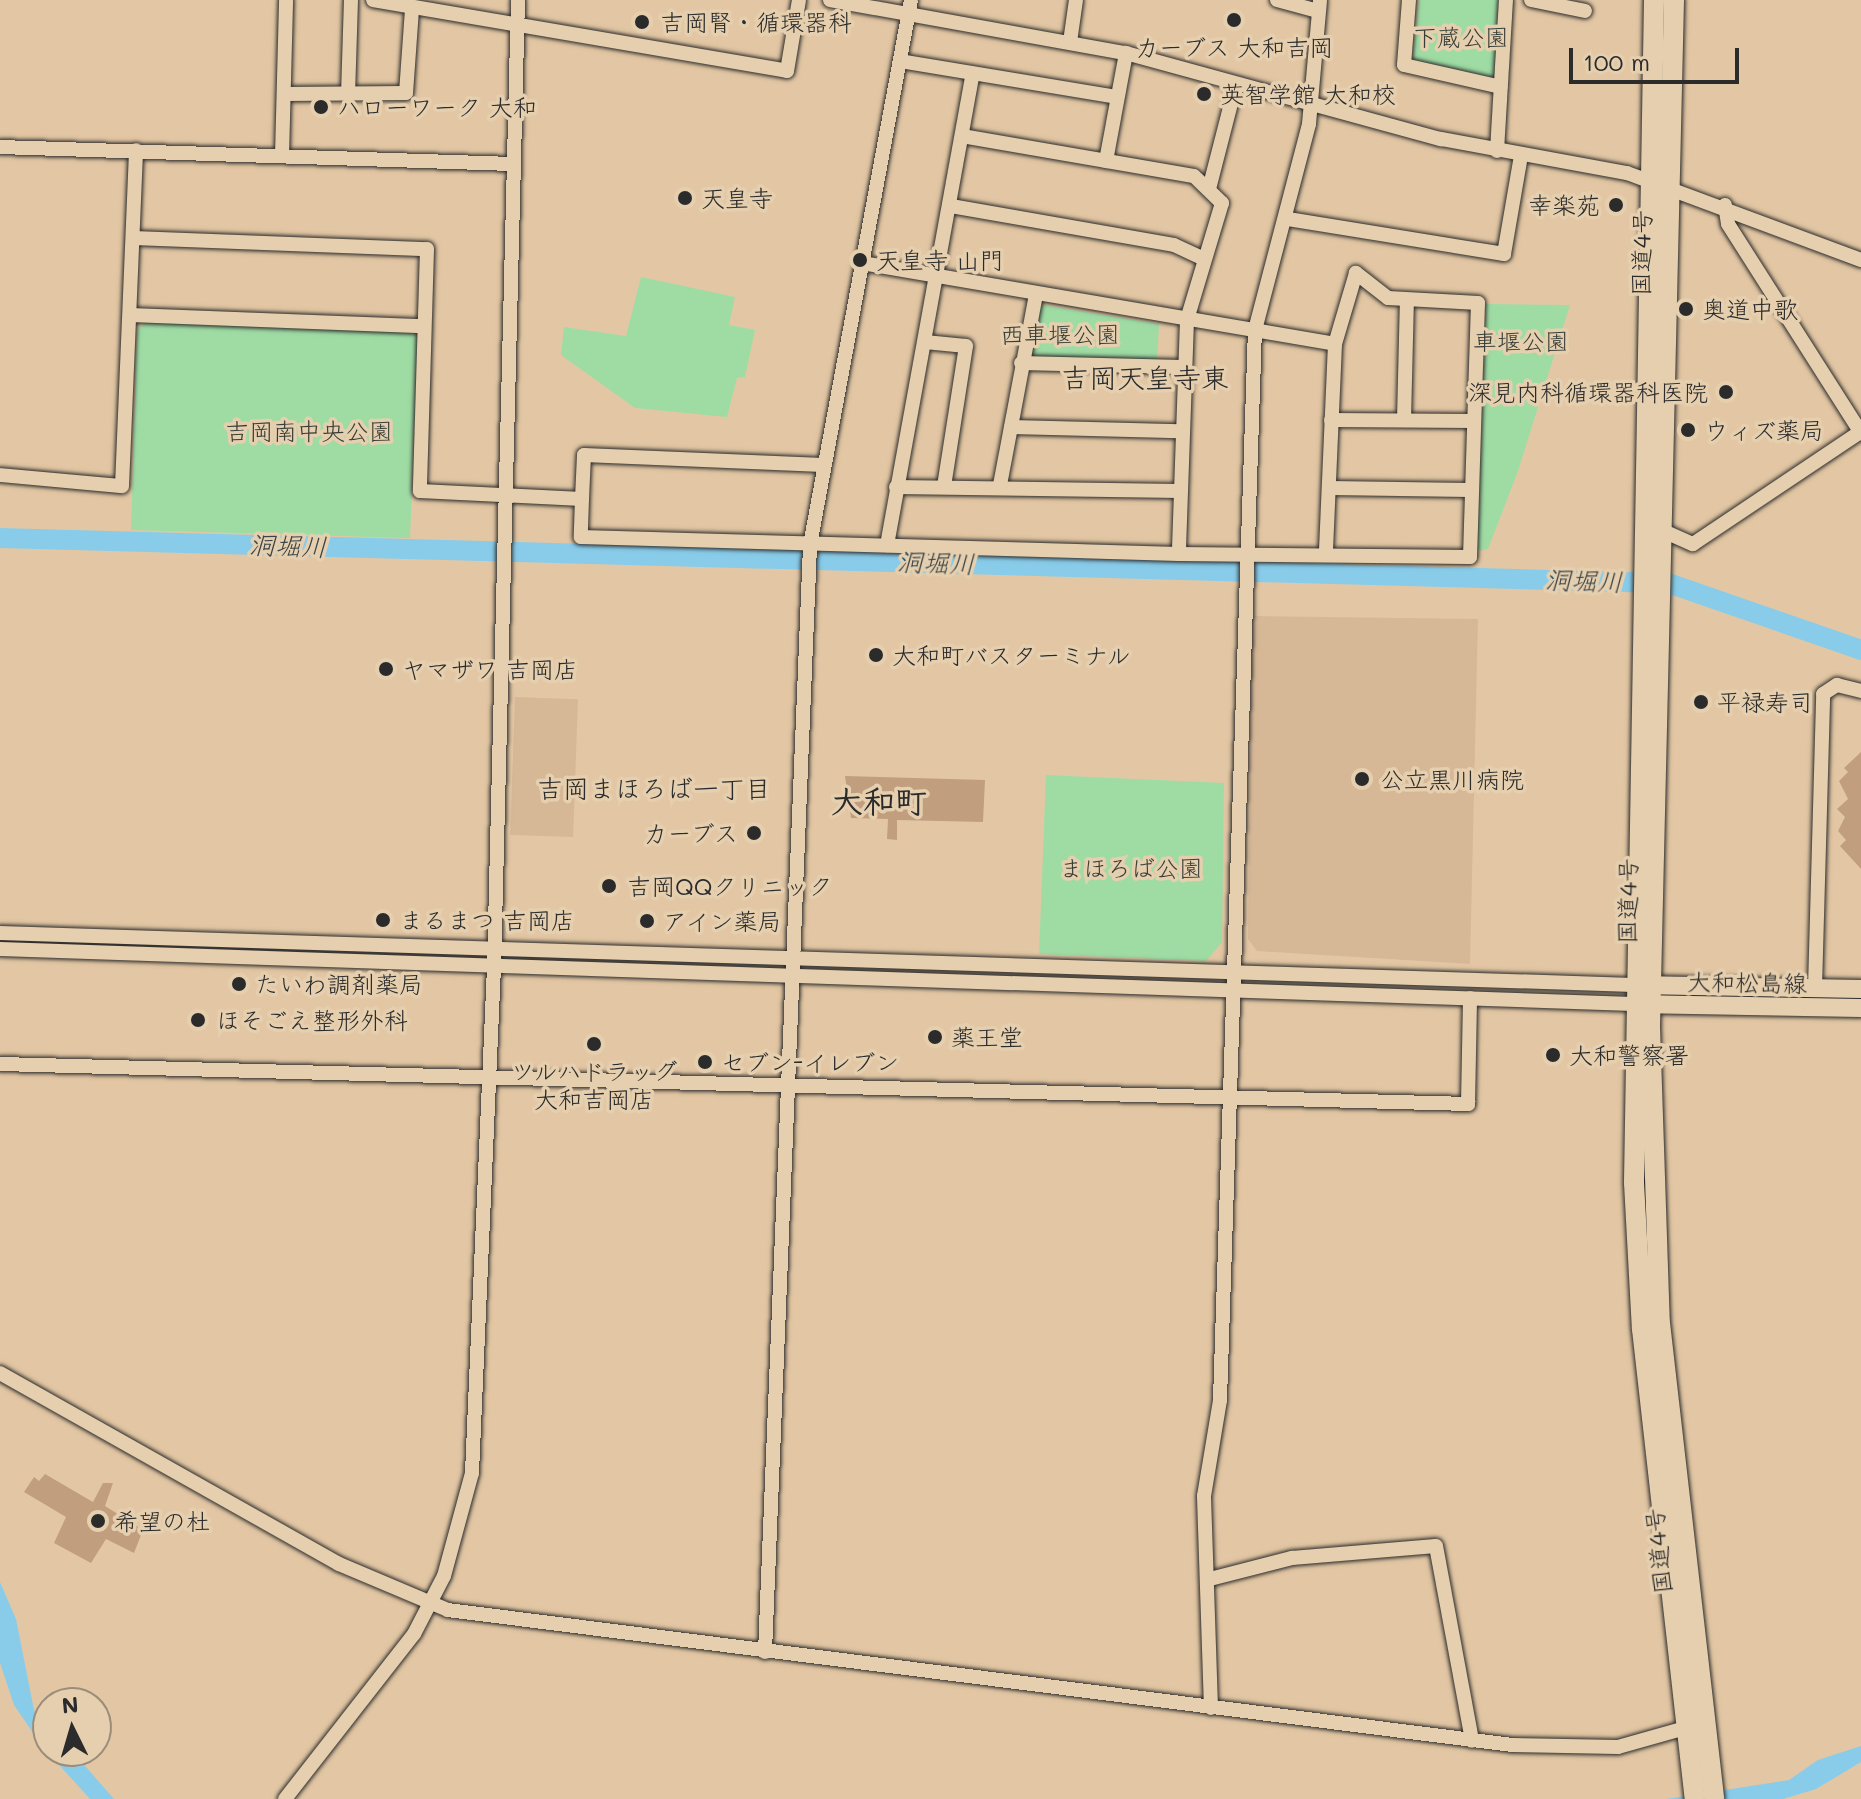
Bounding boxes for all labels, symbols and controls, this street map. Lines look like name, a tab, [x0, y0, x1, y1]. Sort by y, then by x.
place label: 吉岡腎・循環器科	[660, 8, 852, 36]
marker: 吉岡腎・循環器科	[631, 11, 653, 33]
marker: カーブス 大和吉岡	[1225, 11, 1243, 29]
park label: 下蔵公園	[1413, 23, 1509, 51]
scale bar	[1573, 32, 1743, 82]
place label: カーブス 大和吉岡	[1134, 33, 1334, 61]
text: 100 m	[1583, 46, 1650, 77]
place label: 英智学館 大和校	[1220, 80, 1396, 108]
marker: 英智学館 大和校	[1195, 85, 1213, 103]
place label: ハローワーク 大和	[337, 93, 537, 121]
marker: ハローワーク 大和	[312, 98, 330, 116]
place label: 天皇寺	[701, 184, 773, 212]
marker: 天皇寺	[676, 189, 694, 207]
place label: 幸楽苑	[1528, 191, 1600, 219]
marker: 幸楽苑	[1607, 196, 1625, 214]
street label: 国道4号	[1626, 210, 1656, 296]
place label: 天皇寺 山門	[876, 246, 1004, 274]
marker: 天皇寺 山門	[851, 251, 869, 269]
place label: 奥道中歌	[1702, 295, 1798, 323]
marker: 奥道中歌	[1677, 300, 1695, 318]
park label: 西車堰公園	[1000, 320, 1120, 348]
park label: 車堰公園	[1473, 327, 1569, 355]
district label: 吉岡天皇寺東	[1061, 360, 1229, 394]
place label: 深見内科循環器科医院	[1468, 378, 1708, 406]
marker: 深見内科循環器科医院	[1715, 381, 1737, 403]
place label: ウィズ薬局	[1704, 416, 1824, 444]
park label: 吉岡南中央公園	[225, 417, 393, 445]
marker: ウィズ薬局	[1679, 421, 1697, 439]
water label: 洞堀川	[248, 529, 328, 563]
water label: 洞堀川	[896, 546, 976, 580]
water label: 洞堀川	[1544, 564, 1624, 598]
place label: 大和町バスターミナル	[892, 641, 1132, 669]
marker: 大和町バスターミナル	[867, 646, 885, 664]
place label: ヤマザワ 吉岡店	[402, 655, 578, 683]
marker: ヤマザワ 吉岡店	[377, 660, 395, 678]
place label: 平禄寿司	[1717, 688, 1813, 716]
marker: 平禄寿司	[1692, 693, 1710, 711]
place label: 公立黒川病院	[1380, 765, 1524, 793]
marker: 公立黒川病院	[1351, 768, 1373, 790]
district label: 吉岡まほろば一丁目	[537, 773, 771, 805]
district label: 大和町	[831, 781, 927, 819]
place label: カーブス	[642, 819, 738, 847]
marker: カーブス	[745, 824, 763, 842]
park label: まほろば公園	[1059, 854, 1203, 882]
street label: 国道4号	[1612, 858, 1642, 944]
place label: 吉岡QQクリニック	[627, 872, 832, 900]
marker: 吉岡QQクリニック	[598, 875, 620, 897]
place label: まるまつ 吉岡店	[399, 906, 575, 934]
place label: アイン薬局	[663, 907, 783, 935]
marker: まるまつ 吉岡店	[374, 911, 392, 929]
marker: アイン薬局	[638, 912, 656, 930]
street label: 大和松島線	[1687, 967, 1807, 997]
place label: たいわ調剤薬局	[255, 970, 423, 998]
marker: たいわ調剤薬局	[230, 975, 248, 993]
place label: ほそごえ整形外科	[216, 1006, 408, 1034]
marker: ほそごえ整形外科	[187, 1009, 209, 1031]
place label: 薬王堂	[951, 1023, 1023, 1051]
marker: 薬王堂	[926, 1028, 944, 1046]
marker: ツルハドラッグ 大和吉岡店	[585, 1035, 603, 1053]
place label: 大和警察署	[1569, 1041, 1689, 1069]
marker: 大和警察署	[1544, 1046, 1562, 1064]
place label: セブン-イレブン	[721, 1048, 899, 1076]
marker: セブン-イレブン	[696, 1053, 714, 1071]
place label: ツルハドラッグ 大和吉岡店	[510, 1057, 678, 1113]
place label: 希望の杜	[114, 1507, 210, 1535]
street label: 国道4号	[1639, 1507, 1677, 1595]
marker: 希望の杜	[89, 1512, 107, 1530]
north arrow	[32, 1687, 112, 1767]
text: N	[60, 1689, 80, 1720]

